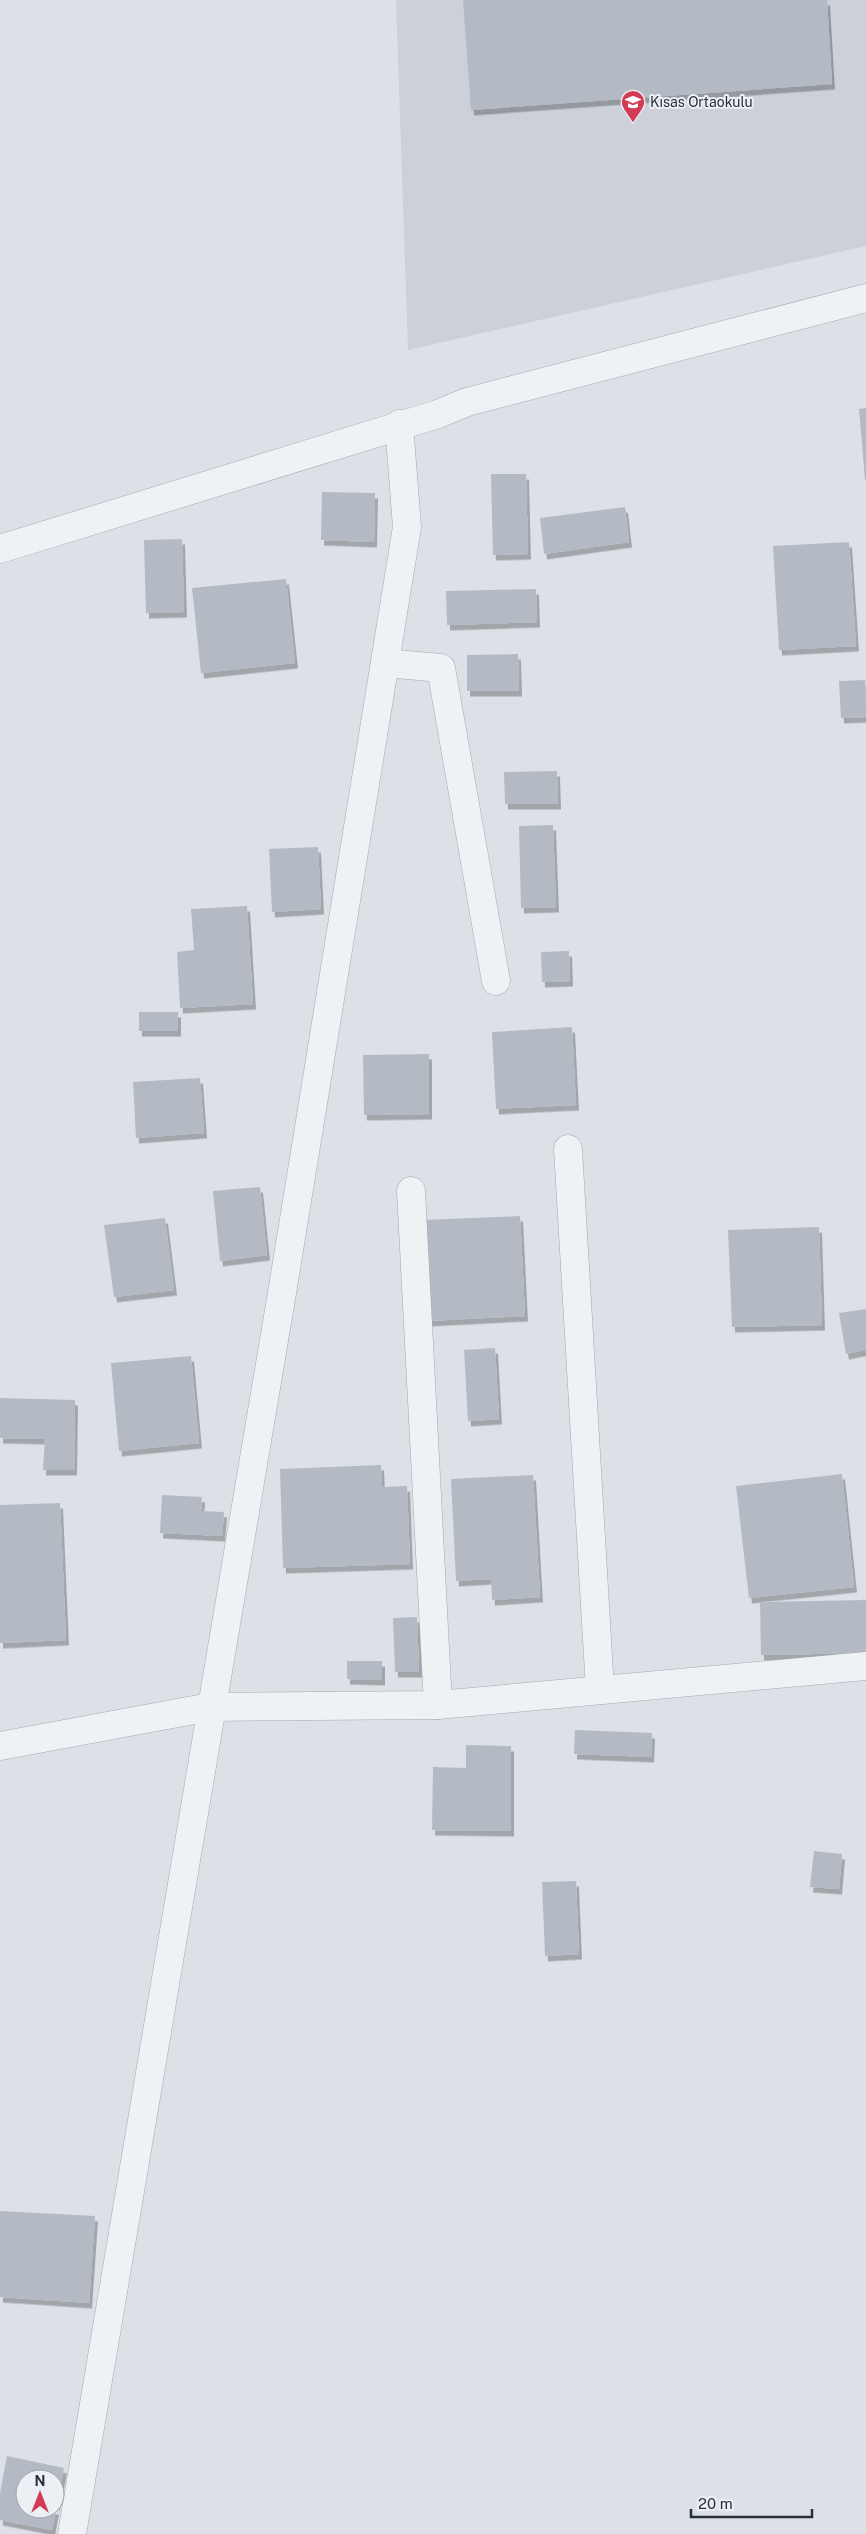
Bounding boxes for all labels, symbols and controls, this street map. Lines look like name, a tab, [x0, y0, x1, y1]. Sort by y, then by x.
school or university icon: Kısas Ortaokulu	[620, 89, 646, 123]
place label: Kısas Ortaokulu	[650, 94, 753, 110]
north arrow	[15, 2469, 65, 2519]
text: N	[35, 2473, 45, 2489]
scale bar	[691, 2486, 812, 2518]
text: 20 m	[698, 2495, 733, 2512]

